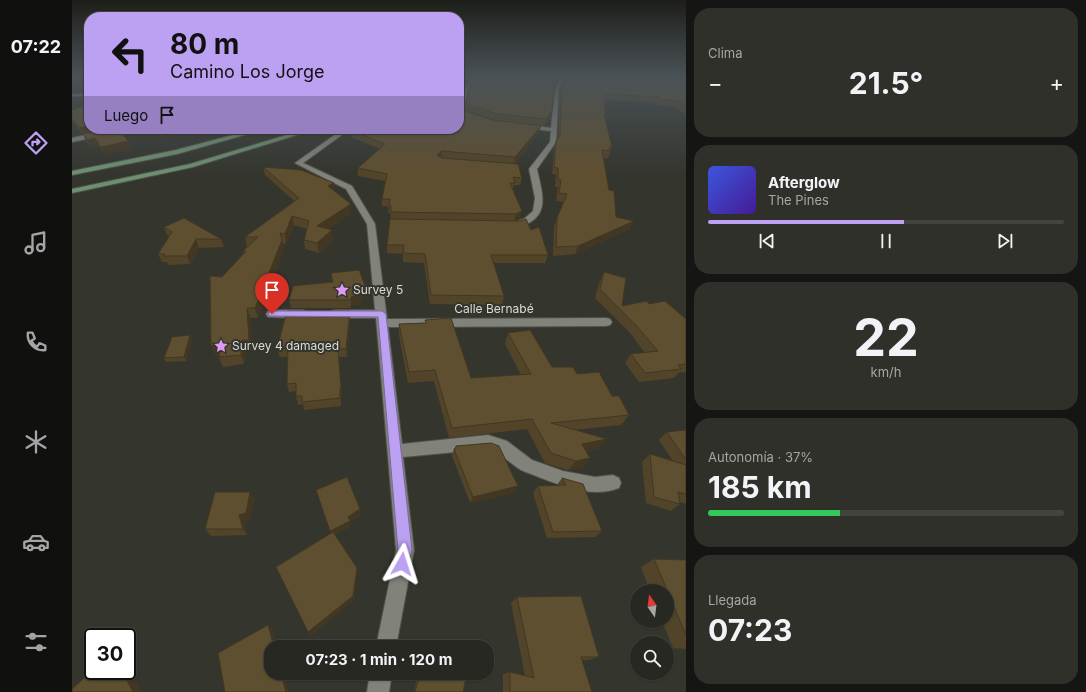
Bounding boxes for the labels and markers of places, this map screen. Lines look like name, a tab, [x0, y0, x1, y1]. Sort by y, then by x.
pin	[255, 273, 289, 314]
place icon: Survey 5	[334, 282, 350, 298]
place label: Survey 5	[353, 282, 403, 297]
place icon: Survey 4 damaged	[213, 338, 229, 354]
place label: Survey 4 damaged	[232, 338, 339, 353]

